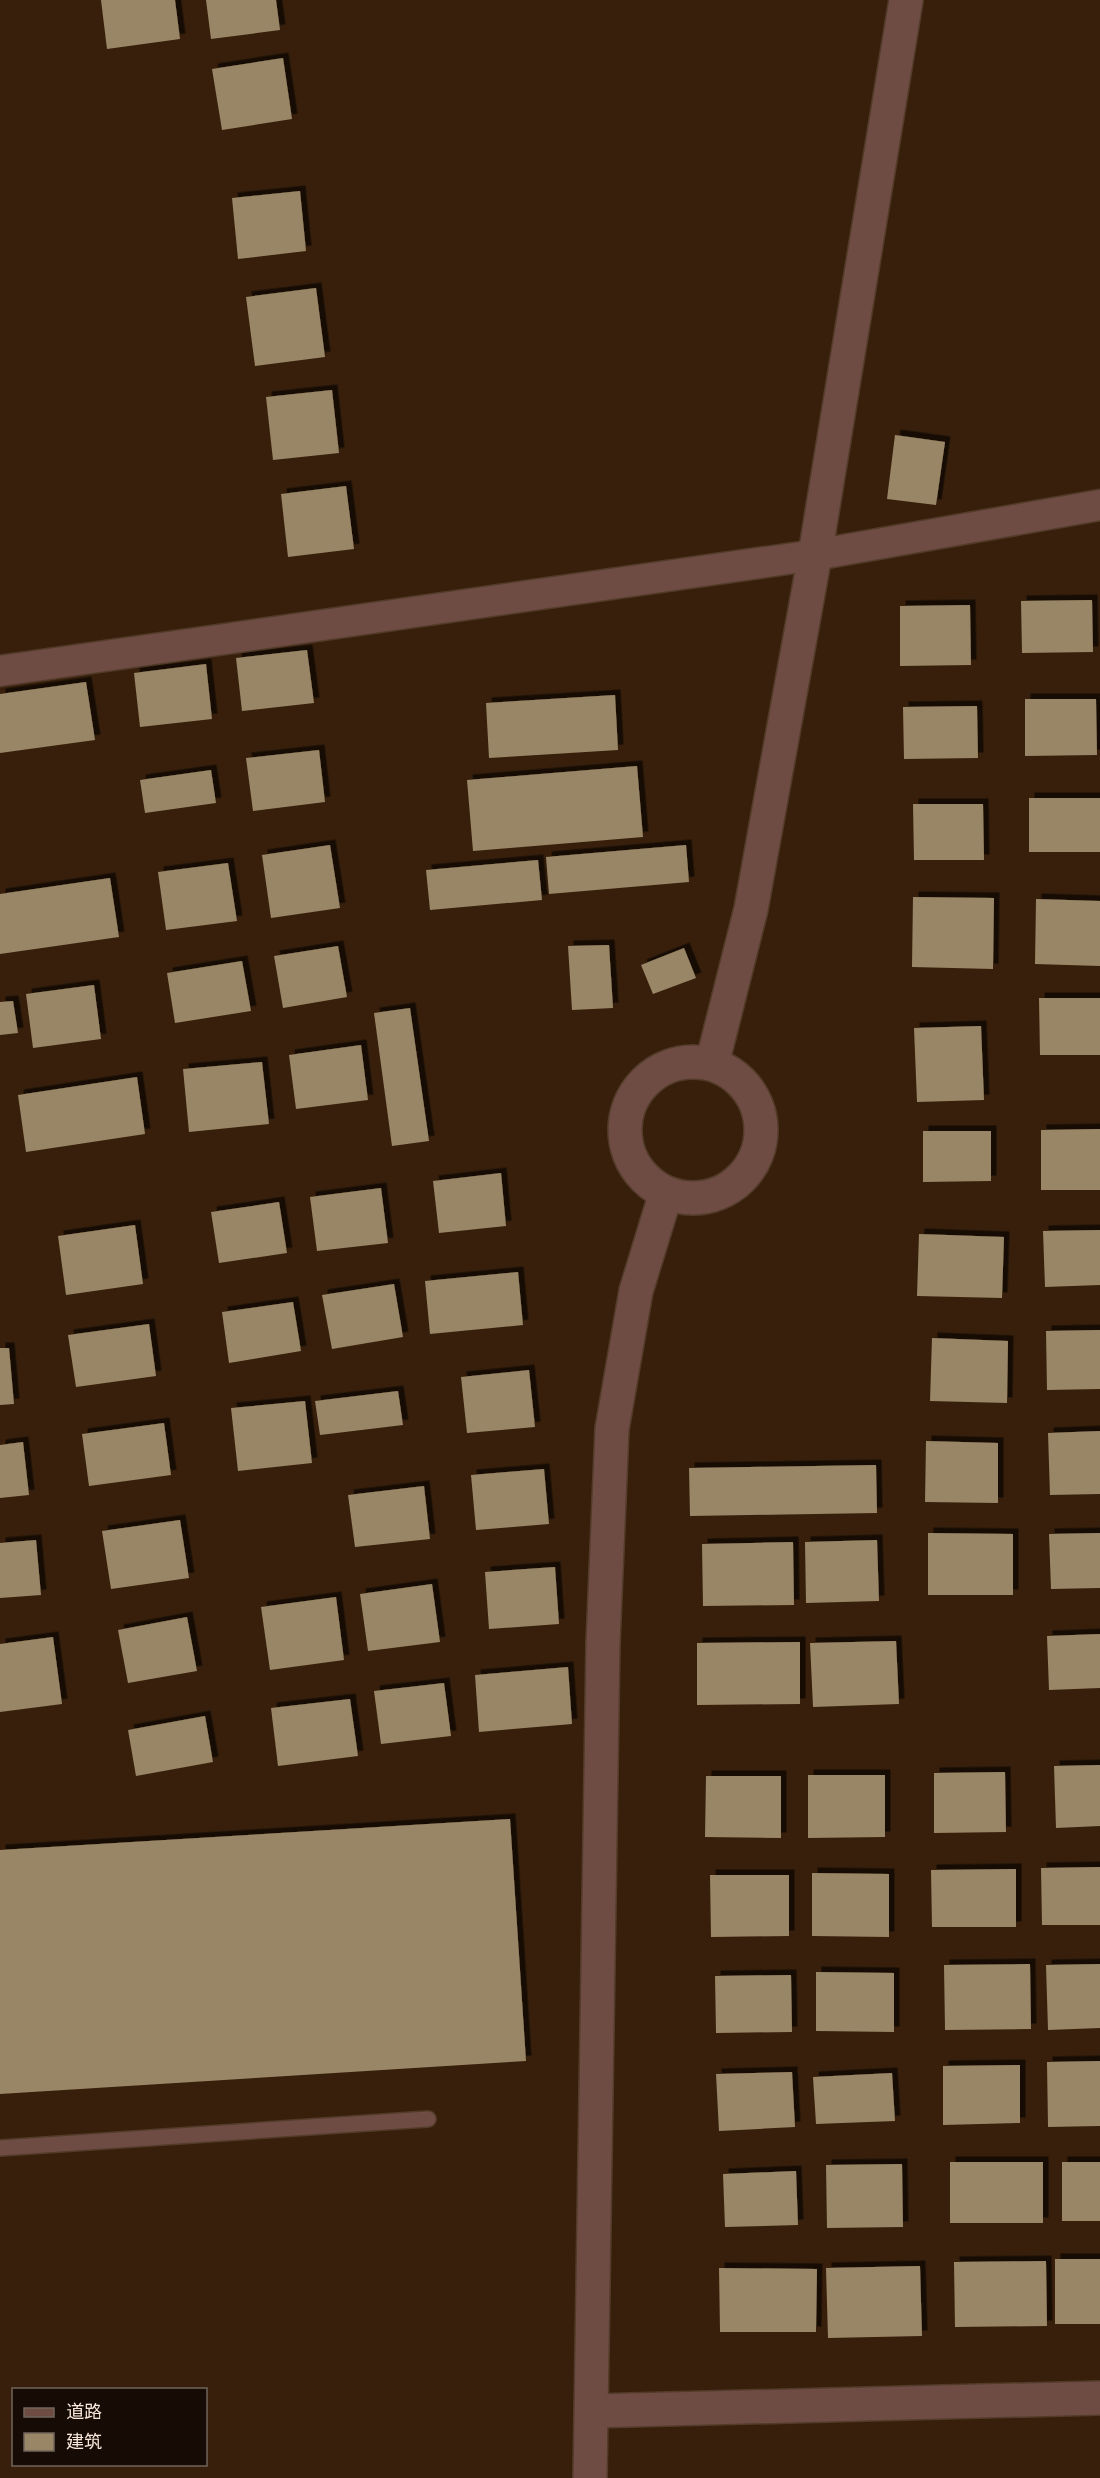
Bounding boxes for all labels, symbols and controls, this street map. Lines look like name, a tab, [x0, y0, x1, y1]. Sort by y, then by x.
legend	[12, 2388, 207, 2466]
text: 道路	[66, 2401, 102, 2422]
text: 建筑	[66, 2431, 102, 2452]

